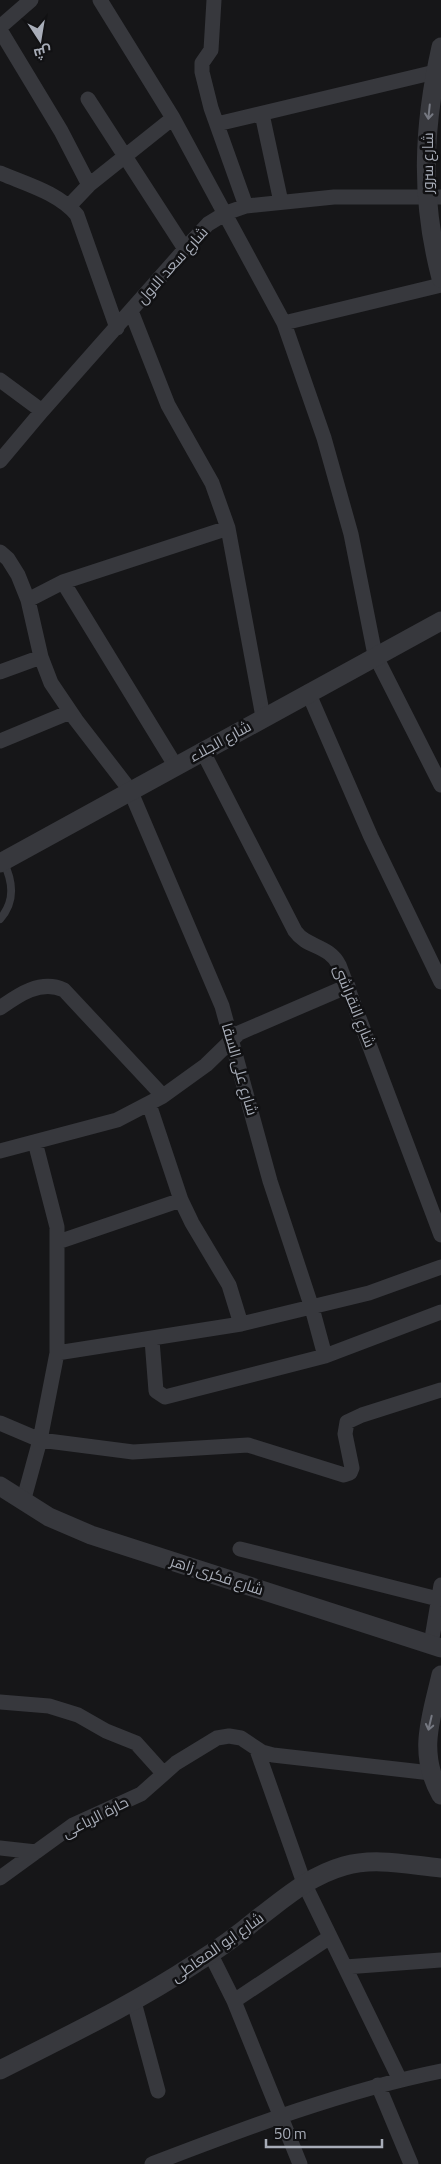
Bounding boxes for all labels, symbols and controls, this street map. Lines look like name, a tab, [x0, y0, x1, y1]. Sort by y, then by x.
north arrow	[15, 15, 65, 65]
text: ش	[32, 41, 54, 65]
one-way arrow	[424, 103, 434, 119]
street label: شارع سرور	[416, 132, 439, 195]
street label: شارع سعد الاول	[131, 221, 213, 309]
street label: شارع الجلاء	[185, 715, 255, 767]
street label: شارع النقراشى	[328, 961, 382, 1051]
street label: شارع على السقا	[216, 1020, 264, 1118]
street label: شارع فكرى زاهر	[166, 1549, 267, 1601]
one-way arrow	[425, 1714, 434, 1730]
street label: حارة الرباعى	[58, 1790, 132, 1844]
street label: شارع ابو المعاطى	[166, 1906, 268, 1988]
scale bar	[266, 2116, 382, 2148]
text: 50 m	[274, 2122, 307, 2145]

